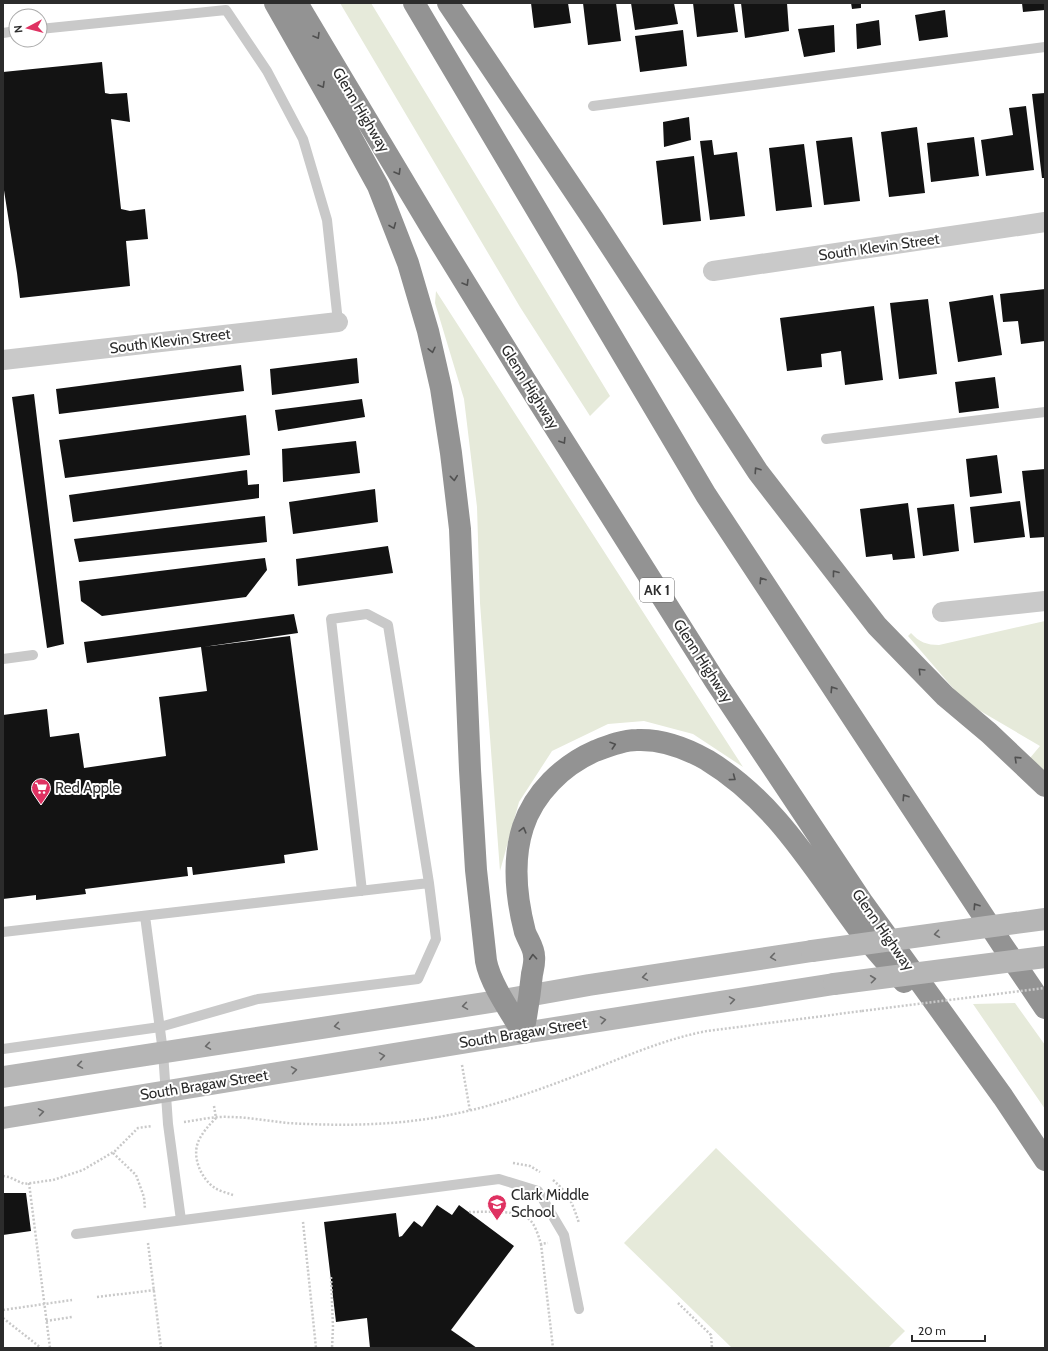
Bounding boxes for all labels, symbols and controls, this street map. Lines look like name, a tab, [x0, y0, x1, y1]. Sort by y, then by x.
north arrow	[8, 8, 48, 48]
text: N	[11, 25, 25, 34]
one-way arrow	[312, 32, 320, 39]
street label: Glenn Highway	[329, 64, 394, 156]
one-way arrow	[317, 81, 324, 89]
one-way arrow	[394, 168, 401, 175]
one-way arrow	[389, 222, 397, 229]
street label: South Klevin Street	[817, 230, 941, 264]
one-way arrow	[461, 279, 468, 286]
street label: South Klevin Street	[108, 325, 232, 357]
street label: Glenn Highway	[497, 342, 563, 433]
one-way arrow	[428, 347, 436, 353]
one-way arrow	[559, 437, 566, 444]
one-way arrow	[754, 467, 762, 474]
one-way arrow	[449, 475, 458, 481]
one-way arrow	[833, 571, 840, 578]
one-way arrow	[759, 577, 767, 584]
road number: AK 1	[640, 578, 674, 602]
street label: Glenn Highway	[669, 616, 737, 706]
one-way arrow	[918, 668, 926, 676]
one-way arrow	[830, 686, 838, 693]
one-way arrow	[609, 741, 616, 750]
one-way arrow	[1014, 756, 1022, 763]
one-way arrow	[728, 773, 735, 780]
supermarket icon: Red Apple	[30, 777, 52, 805]
place label: Red Apple	[55, 779, 121, 797]
one-way arrow	[903, 795, 910, 802]
one-way arrow	[518, 827, 526, 834]
street label: Glenn Highway	[848, 886, 918, 975]
one-way arrow	[973, 903, 981, 910]
one-way arrow	[934, 929, 940, 938]
one-way arrow	[770, 952, 776, 961]
one-way arrow	[528, 954, 537, 961]
one-way arrow	[642, 972, 648, 981]
one-way arrow	[870, 975, 876, 984]
one-way arrow	[729, 996, 735, 1005]
one-way arrow	[462, 1001, 468, 1010]
street label: South Bragaw Street	[458, 1014, 588, 1052]
one-way arrow	[600, 1016, 606, 1025]
one-way arrow	[333, 1021, 340, 1030]
one-way arrow	[205, 1041, 211, 1050]
one-way arrow	[379, 1052, 385, 1061]
one-way arrow	[76, 1060, 83, 1069]
street label: South Bragaw Street	[139, 1066, 269, 1104]
one-way arrow	[291, 1067, 297, 1075]
one-way arrow	[38, 1108, 45, 1117]
place label: Clark Middle School	[511, 1186, 589, 1221]
school or university icon: Clark Middle School	[486, 1193, 508, 1221]
scale bar	[912, 1317, 985, 1343]
text: 20 m	[918, 1323, 946, 1338]

